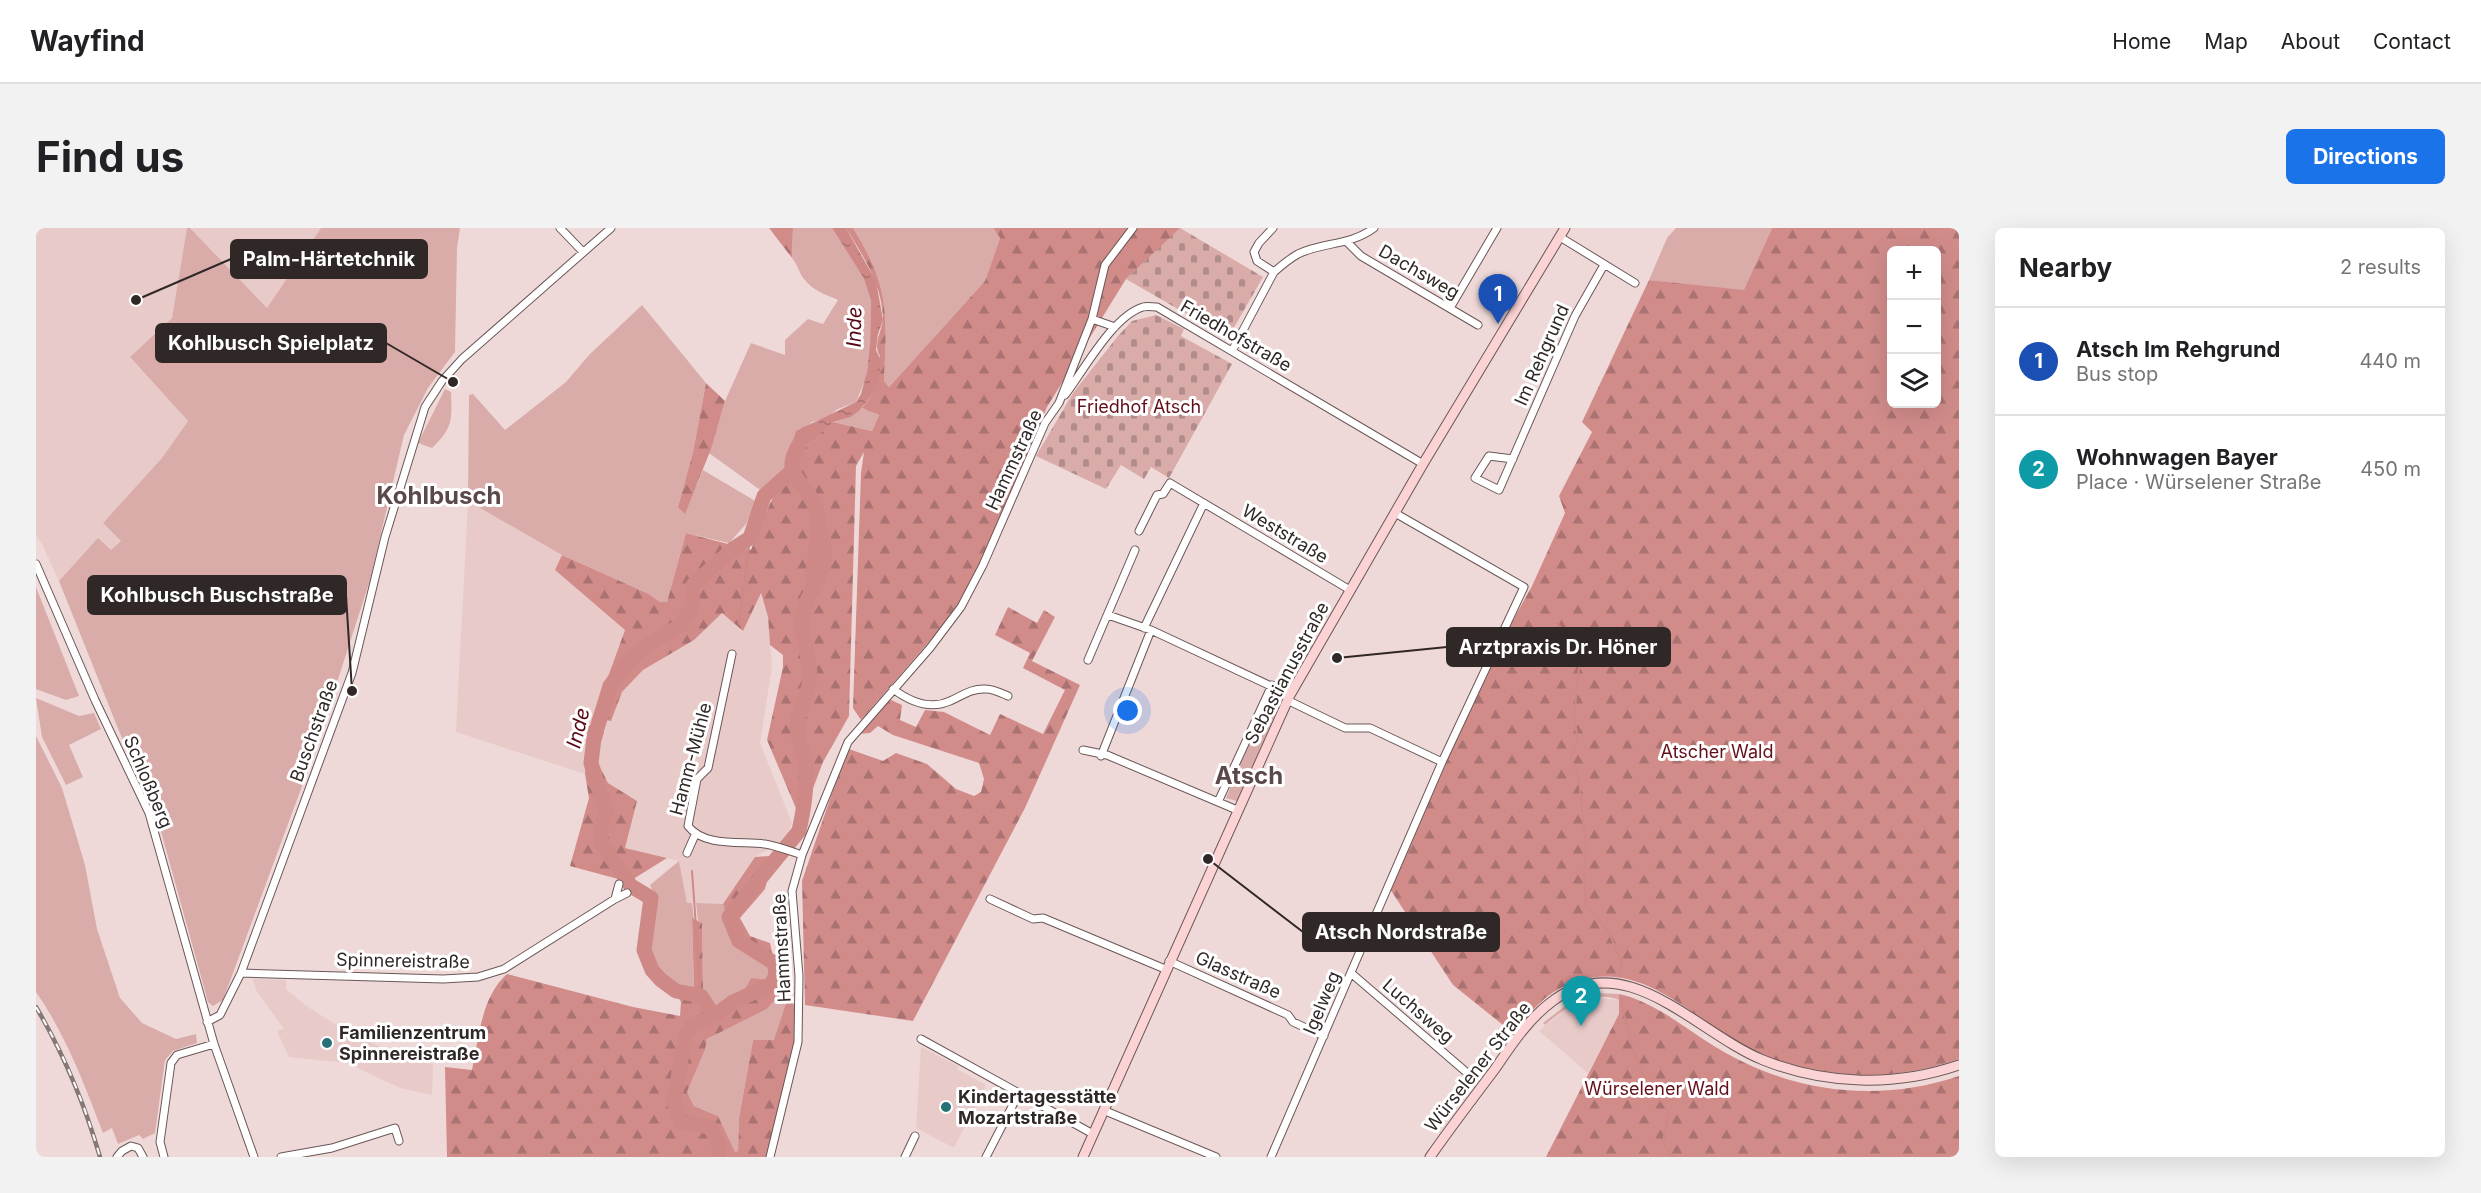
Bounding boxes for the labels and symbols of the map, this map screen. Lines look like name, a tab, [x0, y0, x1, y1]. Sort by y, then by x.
callout: Palm-Härtetchnik	[231, 240, 427, 278]
street label: Dachsweg	[1375, 240, 1463, 303]
text: Palm-Härtetchnik	[243, 247, 416, 271]
pin: 1	[1478, 274, 1518, 324]
street label: Friedhofstraße	[1177, 295, 1295, 376]
street label: Im Rehgrund	[1510, 301, 1573, 409]
water label: Inde	[842, 306, 866, 348]
callout: Kohlbusch Spielplatz	[156, 324, 386, 362]
text: Kohlbusch Spielplatz	[168, 331, 374, 355]
park label: Friedhof Atsch	[1077, 396, 1201, 417]
street label: Hammstraße	[981, 406, 1046, 514]
district label: Kohlbusch	[376, 481, 502, 510]
street label: Weststraße	[1239, 500, 1332, 567]
callout: Kohlbusch Buschstraße	[88, 576, 346, 614]
text: Kohlbusch Buschstraße	[100, 583, 334, 607]
street label: Sebastianusstraße	[1240, 598, 1333, 747]
callout: Arztpraxis Dr. Höner	[1447, 628, 1670, 666]
text: Arztpraxis Dr. Höner	[1459, 635, 1657, 659]
street label: Buschstraße	[285, 677, 342, 785]
your location	[1113, 696, 1142, 725]
street label: Hamm-Mühle	[665, 700, 716, 817]
water label: Inde	[561, 705, 595, 751]
street label: Schloßberg	[120, 733, 177, 831]
park label: Atscher Wald	[1661, 741, 1773, 762]
district label: Atsch	[1215, 761, 1283, 790]
street label: Hammstraße	[768, 893, 795, 1003]
callout: Atsch Nordstraße	[1303, 913, 1499, 951]
text: Atsch Nordstraße	[1315, 920, 1487, 944]
street label: Glasstraße	[1192, 946, 1284, 1003]
street label: Spinnereistraße	[336, 949, 470, 972]
street label: Igelweg	[1299, 968, 1344, 1038]
street label: Luchsweg	[1379, 974, 1458, 1047]
pin: 2	[1562, 976, 1600, 1026]
street label: Würselener Straße	[1420, 998, 1535, 1136]
place label: Familienzentrum Spinnereistraße	[339, 1022, 486, 1064]
marker: Familienzentrum Spinnereistraße	[320, 1036, 334, 1050]
park label: Würselener Wald	[1584, 1078, 1730, 1099]
place label: Kindertagesstätte Mozartstraße	[958, 1086, 1117, 1128]
marker: Kindertagesstätte Mozartstraße	[939, 1100, 953, 1114]

